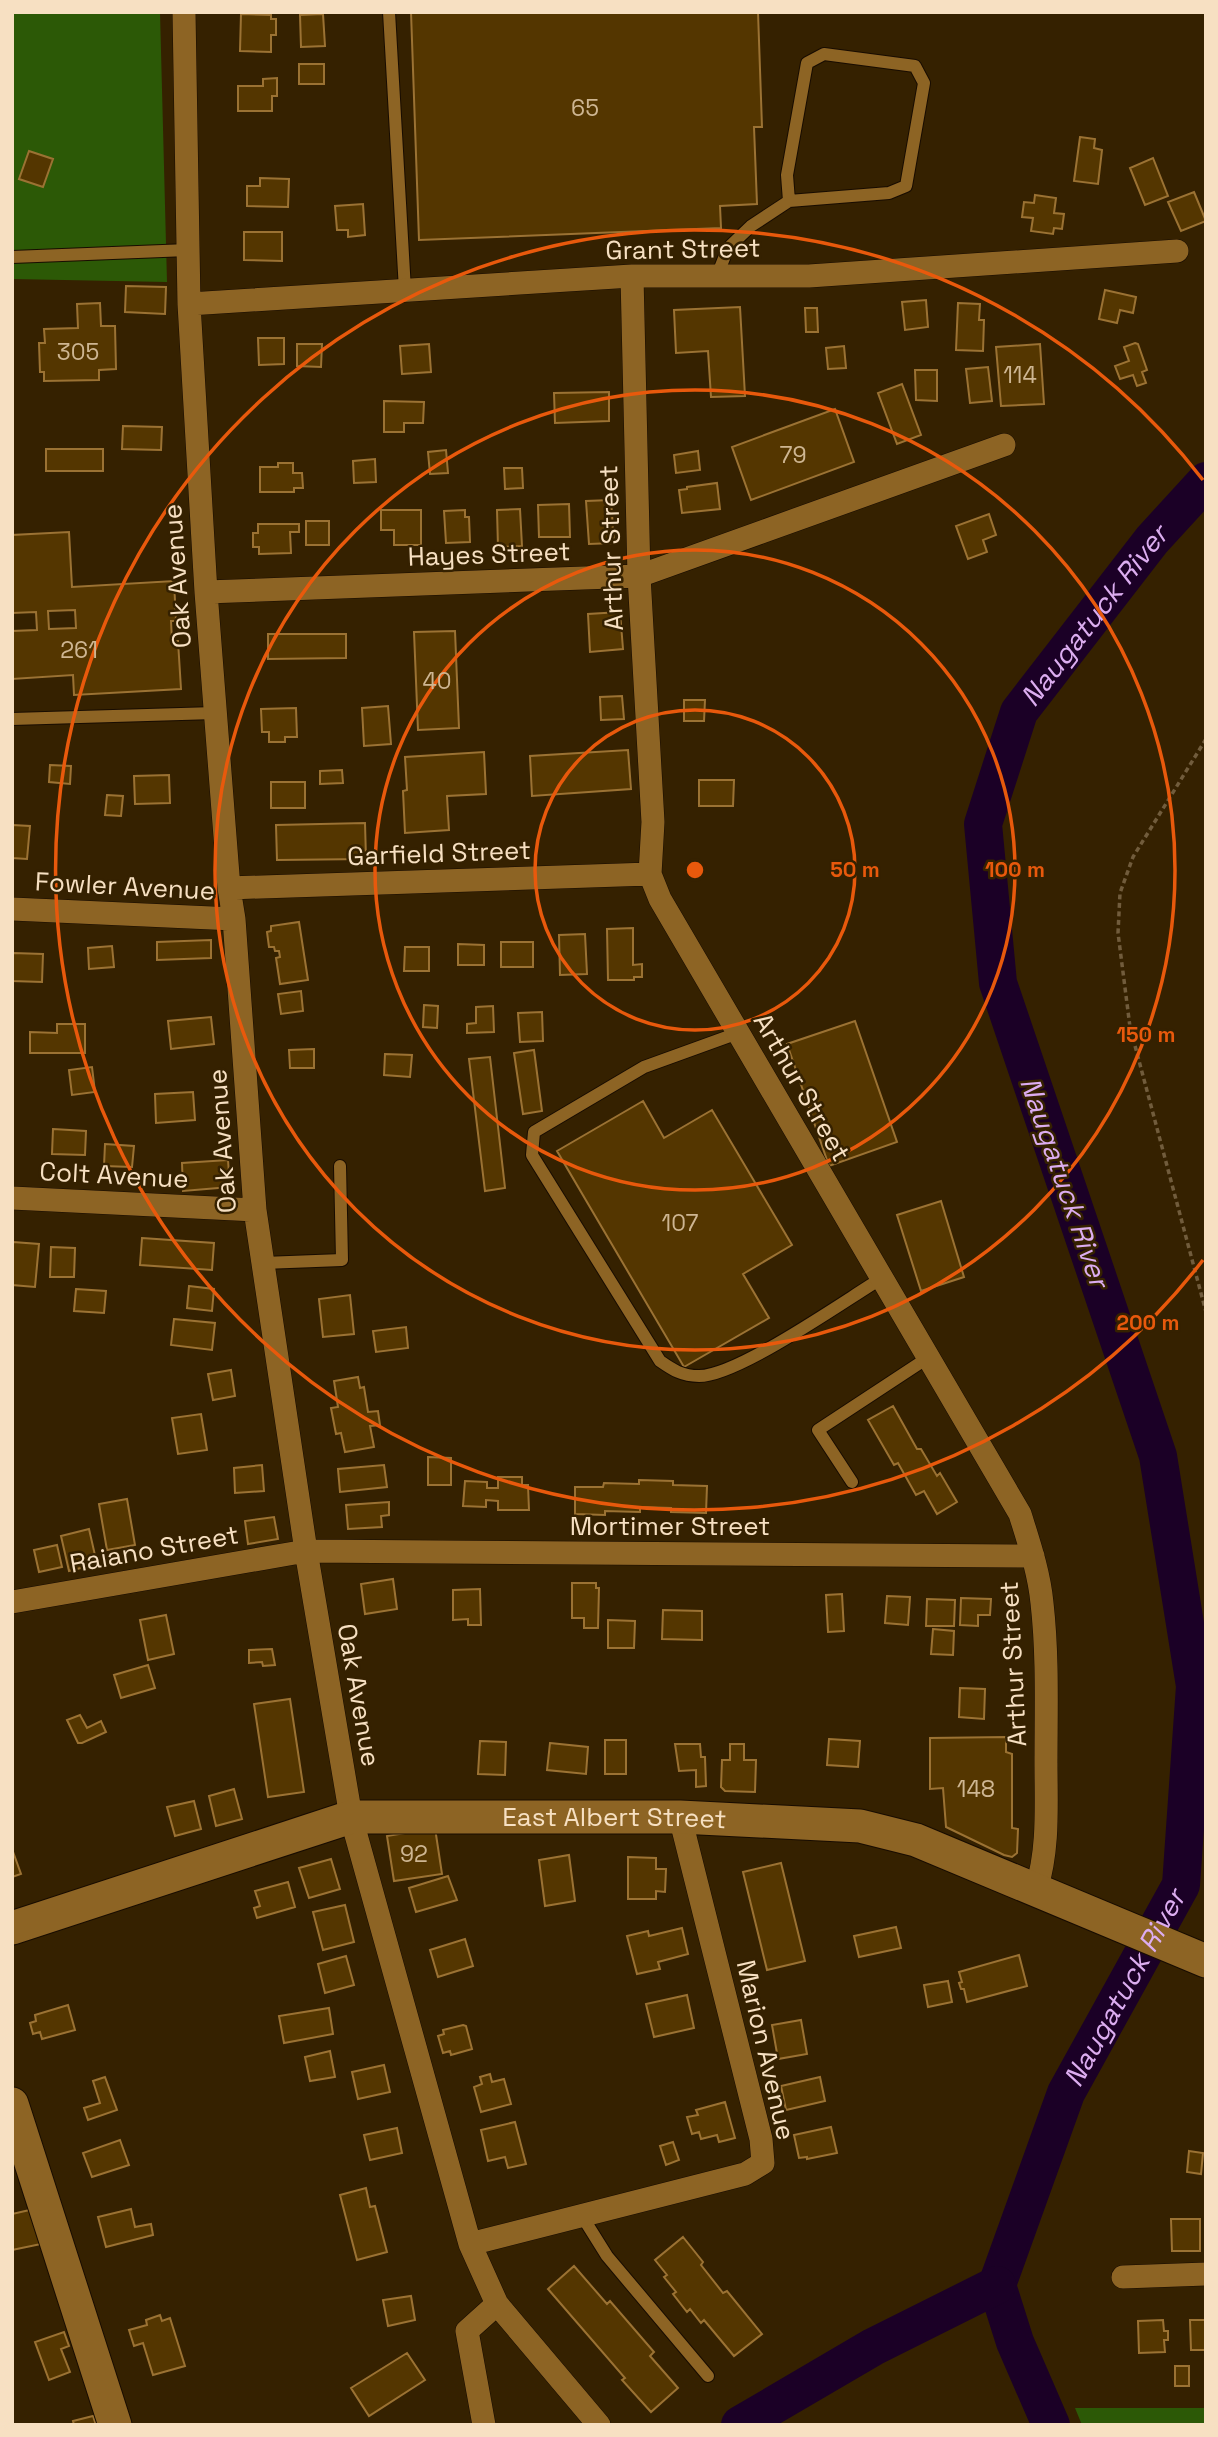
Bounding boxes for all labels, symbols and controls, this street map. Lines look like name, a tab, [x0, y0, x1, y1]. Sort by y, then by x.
house number: 65	[571, 93, 599, 123]
street label: Grant Street	[605, 231, 761, 267]
house number: 305	[57, 337, 99, 367]
house number: 114	[1003, 360, 1037, 390]
house number: 79	[779, 440, 807, 470]
street label: Arthur Street	[591, 465, 631, 631]
street label: Oak Avenue	[155, 503, 199, 649]
water label: Naugatuck River	[1012, 514, 1178, 713]
street label: Hayes Street	[407, 534, 571, 574]
house number: 261	[60, 635, 98, 665]
house number: 40	[422, 666, 452, 696]
street label: Garfield Street	[347, 833, 531, 873]
text: 50 m	[830, 856, 880, 883]
text: 100 m	[985, 856, 1045, 883]
centre of rings	[683, 858, 707, 882]
street label: Fowler Avenue	[34, 864, 216, 908]
street label: Arthur Street	[746, 1007, 858, 1167]
text: 150 m	[1117, 1021, 1175, 1048]
street label: Oak Avenue	[200, 1068, 244, 1214]
water label: Naugatuck River	[1012, 1072, 1119, 1295]
street label: Colt Avenue	[39, 1154, 189, 1196]
house number: 107	[662, 1208, 698, 1238]
text: 200 m	[1117, 1309, 1179, 1336]
street label: Mortimer Street	[570, 1509, 770, 1543]
street label: Raiano Street	[67, 1517, 241, 1581]
street label: Arthur Street	[992, 1580, 1034, 1748]
street label: Oak Avenue	[330, 1621, 388, 1769]
house number: 148	[957, 1774, 995, 1804]
street label: East Albert Street	[502, 1800, 727, 1836]
house number: 92	[400, 1839, 428, 1869]
water label: Naugatuck River	[1055, 1880, 1195, 2093]
street label: Marion Avenue	[729, 1957, 803, 2143]

